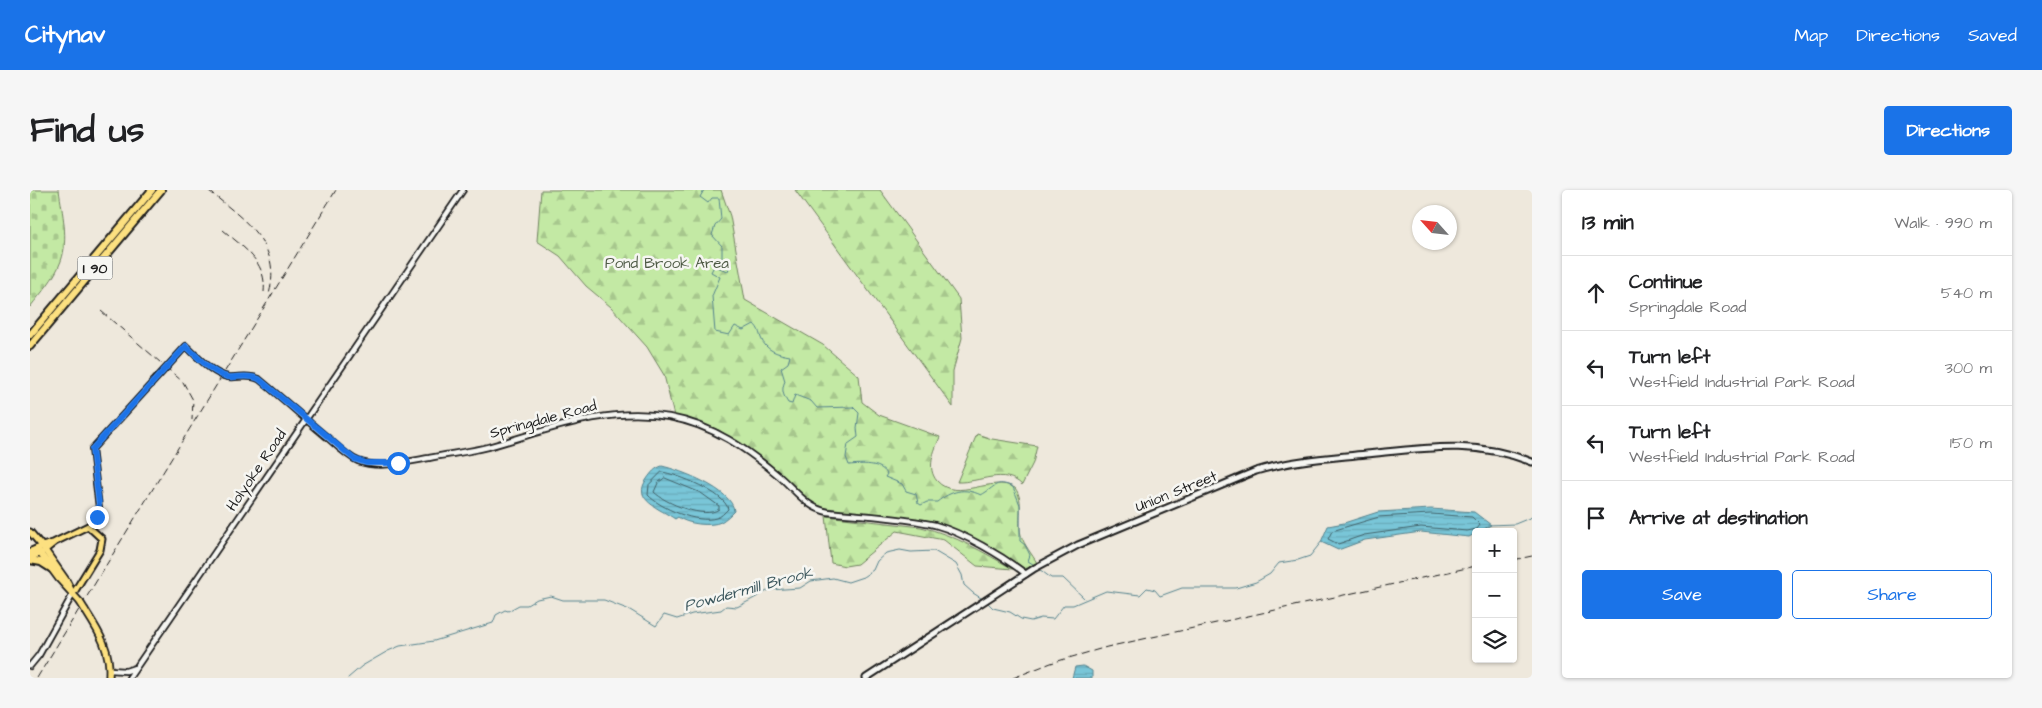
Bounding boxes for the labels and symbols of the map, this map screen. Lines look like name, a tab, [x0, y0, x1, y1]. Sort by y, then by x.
north arrow	[1412, 205, 1457, 250]
park label: Pond Brook Area	[605, 253, 729, 274]
road number: I 90	[78, 256, 112, 280]
street label: Springdale Road	[487, 395, 600, 445]
street label: Holyoke Road	[221, 425, 292, 516]
route start	[387, 452, 410, 475]
street label: Union Street	[1132, 466, 1220, 517]
route end	[86, 506, 109, 529]
water label: Powdermill Brook	[682, 561, 816, 617]

